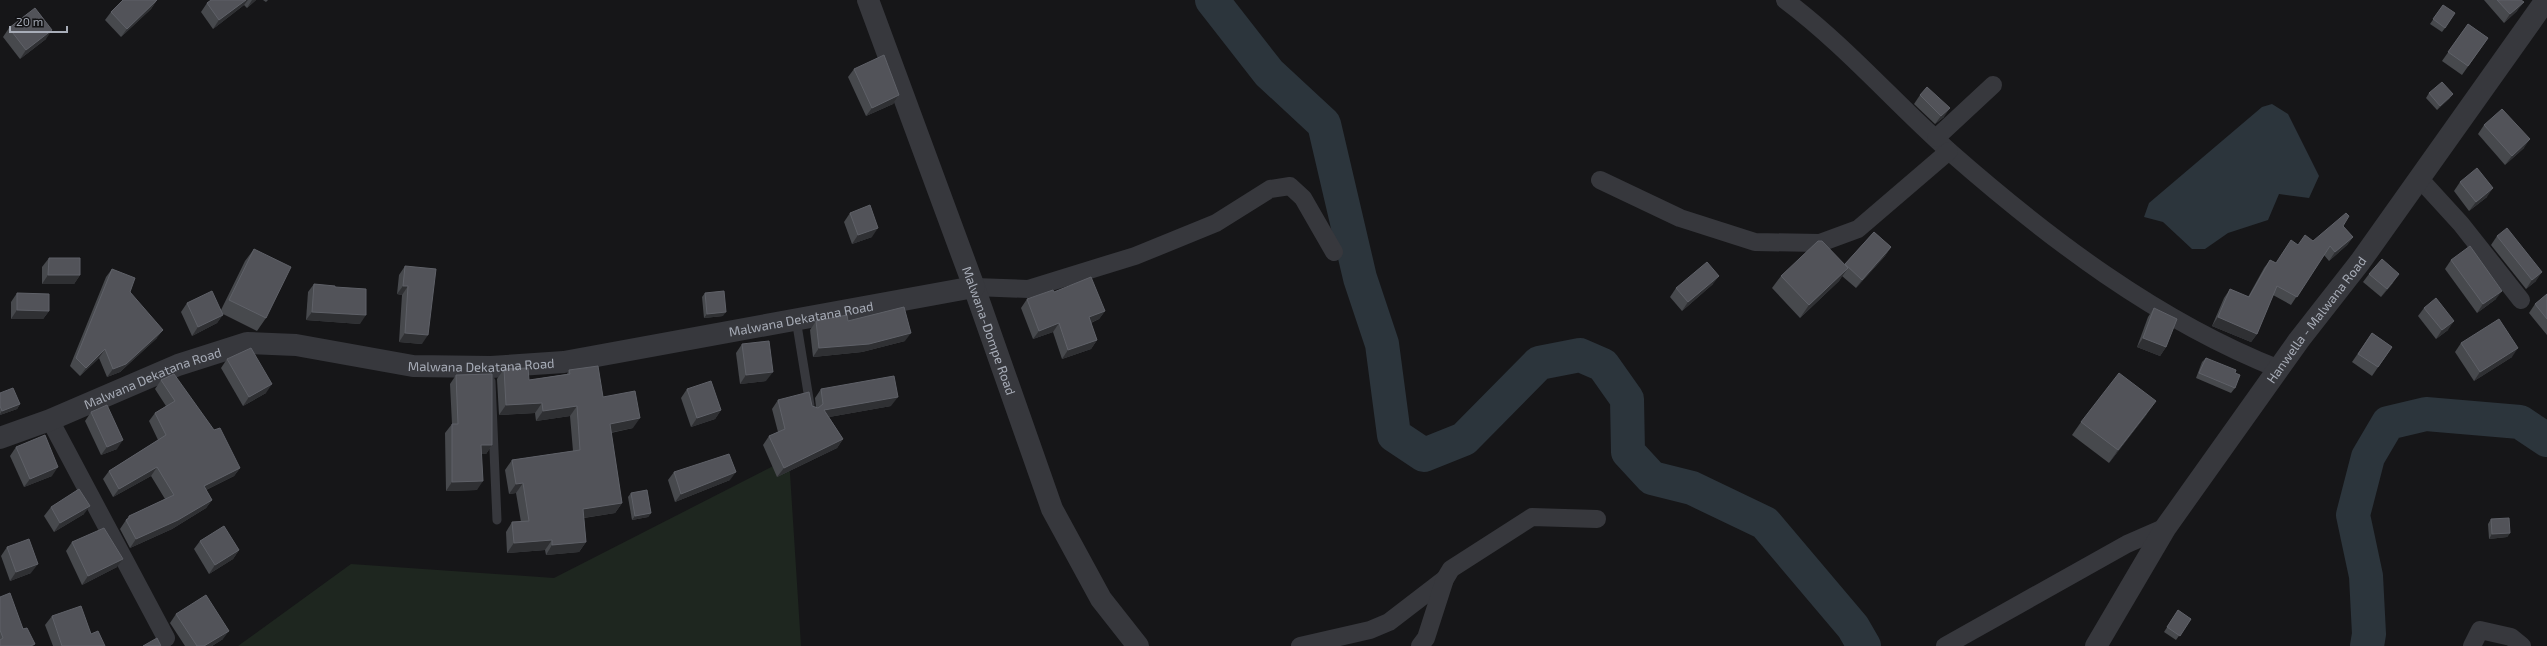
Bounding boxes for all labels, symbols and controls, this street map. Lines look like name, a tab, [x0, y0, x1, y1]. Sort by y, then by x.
scale bar	[10, 8, 67, 34]
text: 20 m	[16, 14, 43, 28]
street label: Hanwella - Malwana Road	[2263, 253, 2369, 386]
street label: Malwana-Dompe Road	[959, 264, 1019, 397]
street label: Malwana Dekatana Road	[727, 298, 875, 340]
street label: Malwana Dekatana Road	[81, 344, 223, 413]
street label: Malwana Dekatana Road	[408, 355, 555, 375]

